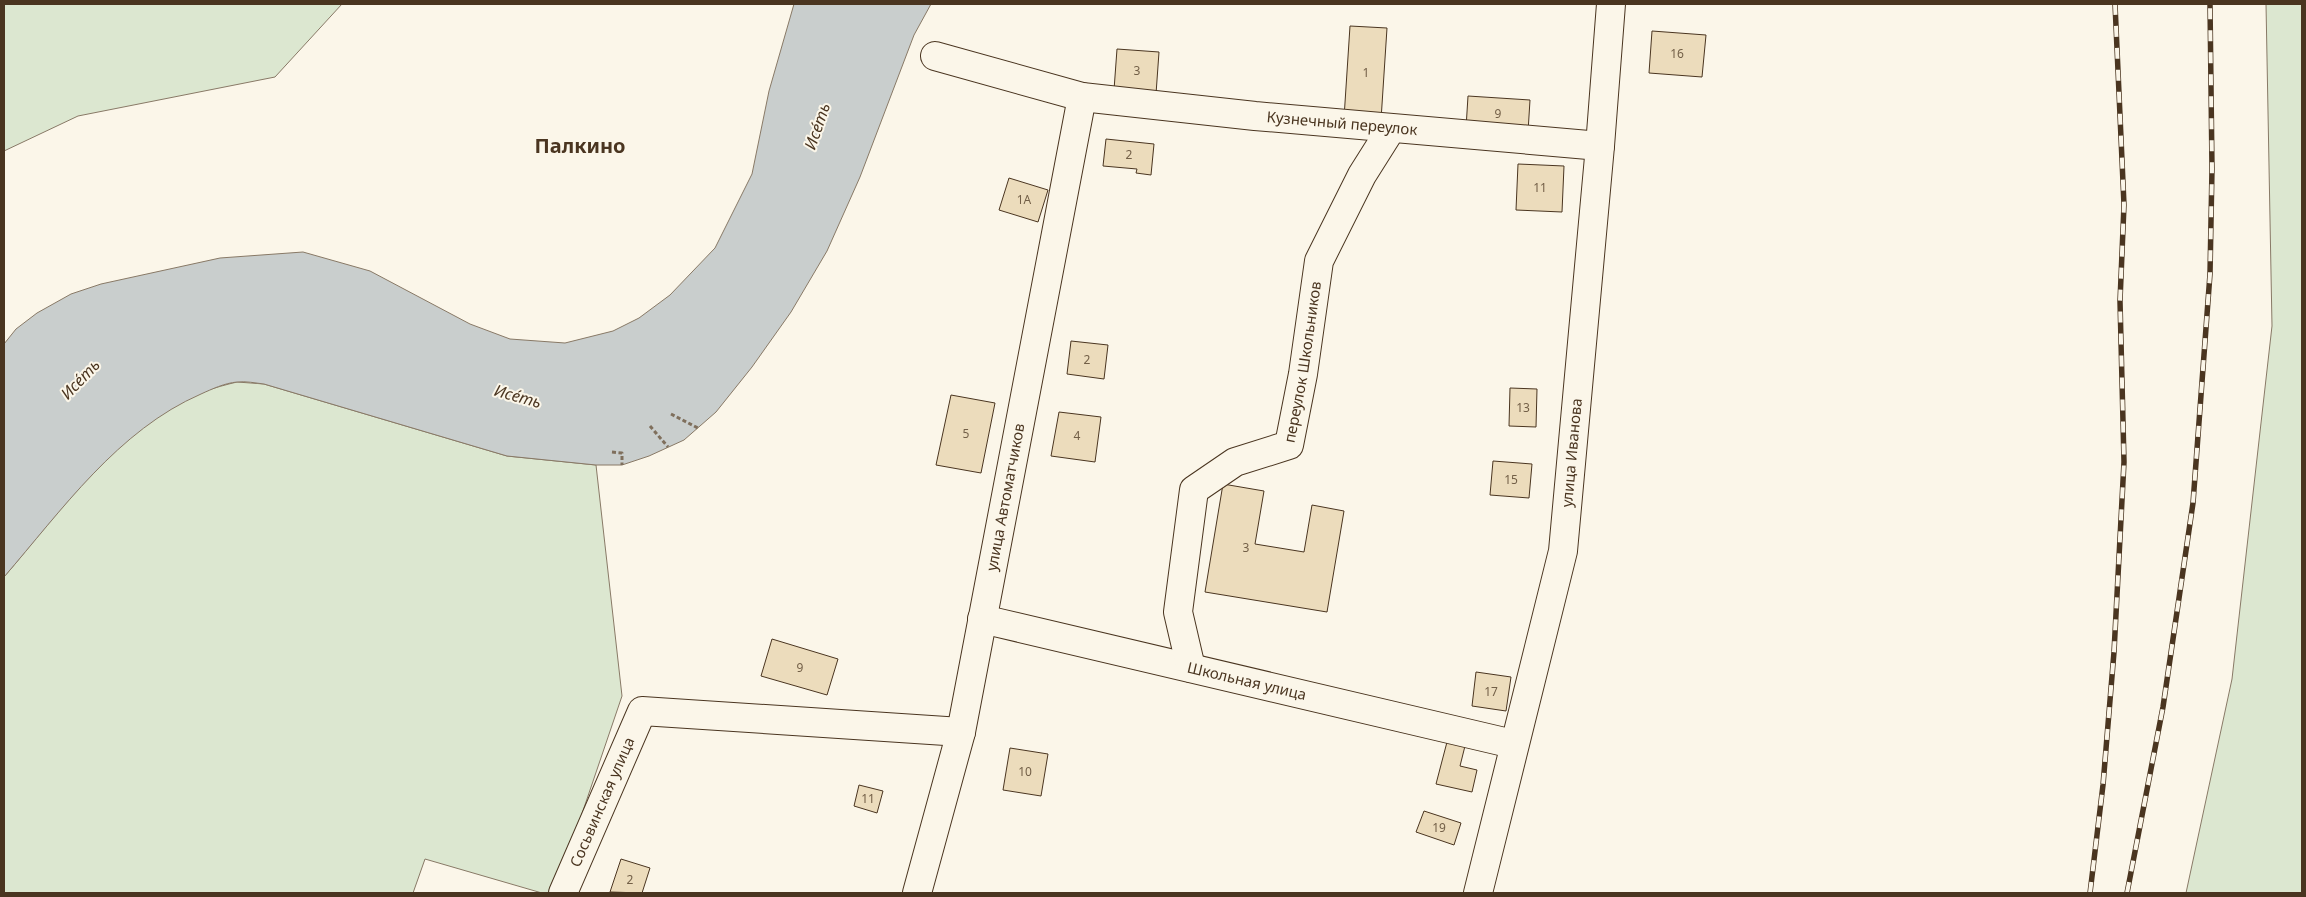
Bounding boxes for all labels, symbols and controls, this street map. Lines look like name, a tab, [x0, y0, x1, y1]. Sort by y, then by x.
house number: 16	[1670, 45, 1684, 62]
house number: 3	[1134, 62, 1141, 79]
house number: 1	[1363, 64, 1369, 81]
water label: Исе́ть	[799, 100, 835, 152]
house number: 9	[1495, 105, 1502, 122]
street label: Кузнечный переулок	[1266, 106, 1418, 139]
district label: Палкино	[535, 132, 625, 159]
house number: 2	[1126, 146, 1133, 163]
house number: 11	[1533, 179, 1547, 196]
house number: 1А	[1017, 191, 1032, 208]
street label: переулок Школьников	[1279, 280, 1325, 444]
house number: 2	[1084, 351, 1091, 368]
water label: Исе́ть	[55, 354, 105, 404]
water label: Исе́ть	[492, 379, 544, 413]
street label: улица Иванова	[1556, 397, 1586, 508]
house number: 13	[1516, 399, 1530, 416]
street label: улица Автоматчиков	[981, 421, 1029, 573]
house number: 5	[963, 425, 970, 442]
house number: 4	[1074, 427, 1081, 444]
house number: 15	[1504, 471, 1518, 488]
house number: 3	[1243, 539, 1250, 556]
street label: Школьная улица	[1185, 657, 1309, 704]
house number: 9	[797, 659, 804, 676]
house number: 17	[1484, 683, 1498, 700]
street label: Сосьвинская улица	[565, 734, 638, 870]
house number: 10	[1018, 763, 1032, 780]
house number: 11	[861, 790, 875, 807]
house number: 19	[1432, 819, 1446, 836]
house number: 2	[627, 871, 634, 888]

